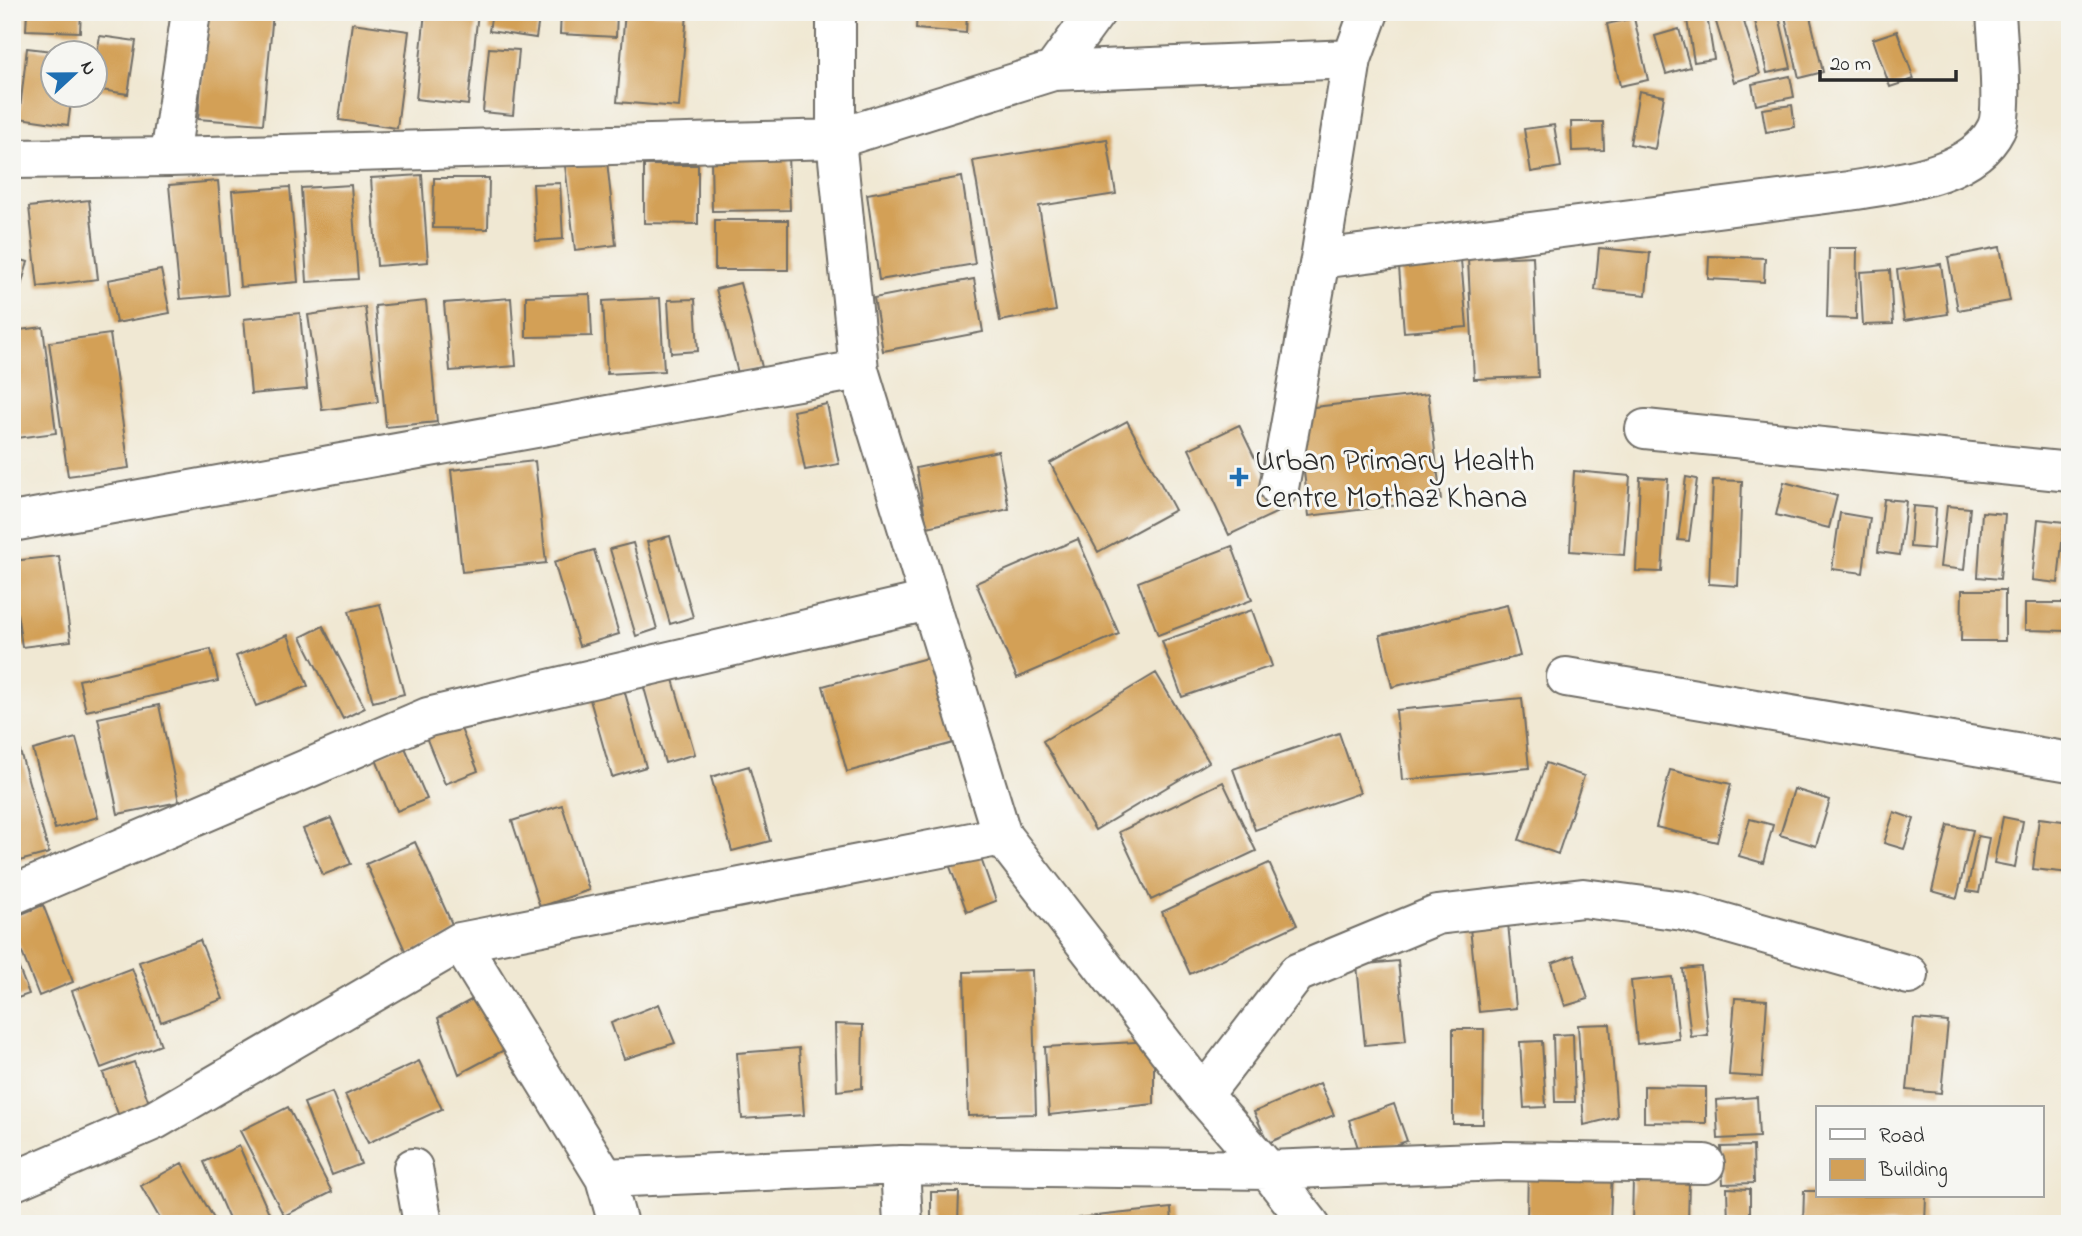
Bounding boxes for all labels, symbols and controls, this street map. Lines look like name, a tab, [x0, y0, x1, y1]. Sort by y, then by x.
north arrow	[38, 38, 108, 108]
scale bar	[1820, 38, 1956, 82]
text: 20 m	[1830, 50, 1871, 80]
text: N	[73, 58, 102, 80]
place label: Urban Primary Health Centre Mothaz Khana	[1255, 439, 1535, 523]
marker: Urban Primary Health Centre Mothaz Khana	[1229, 467, 1249, 487]
legend	[1816, 1106, 2044, 1198]
text: Road	[1879, 1122, 1925, 1152]
text: Building	[1878, 1156, 1948, 1188]

